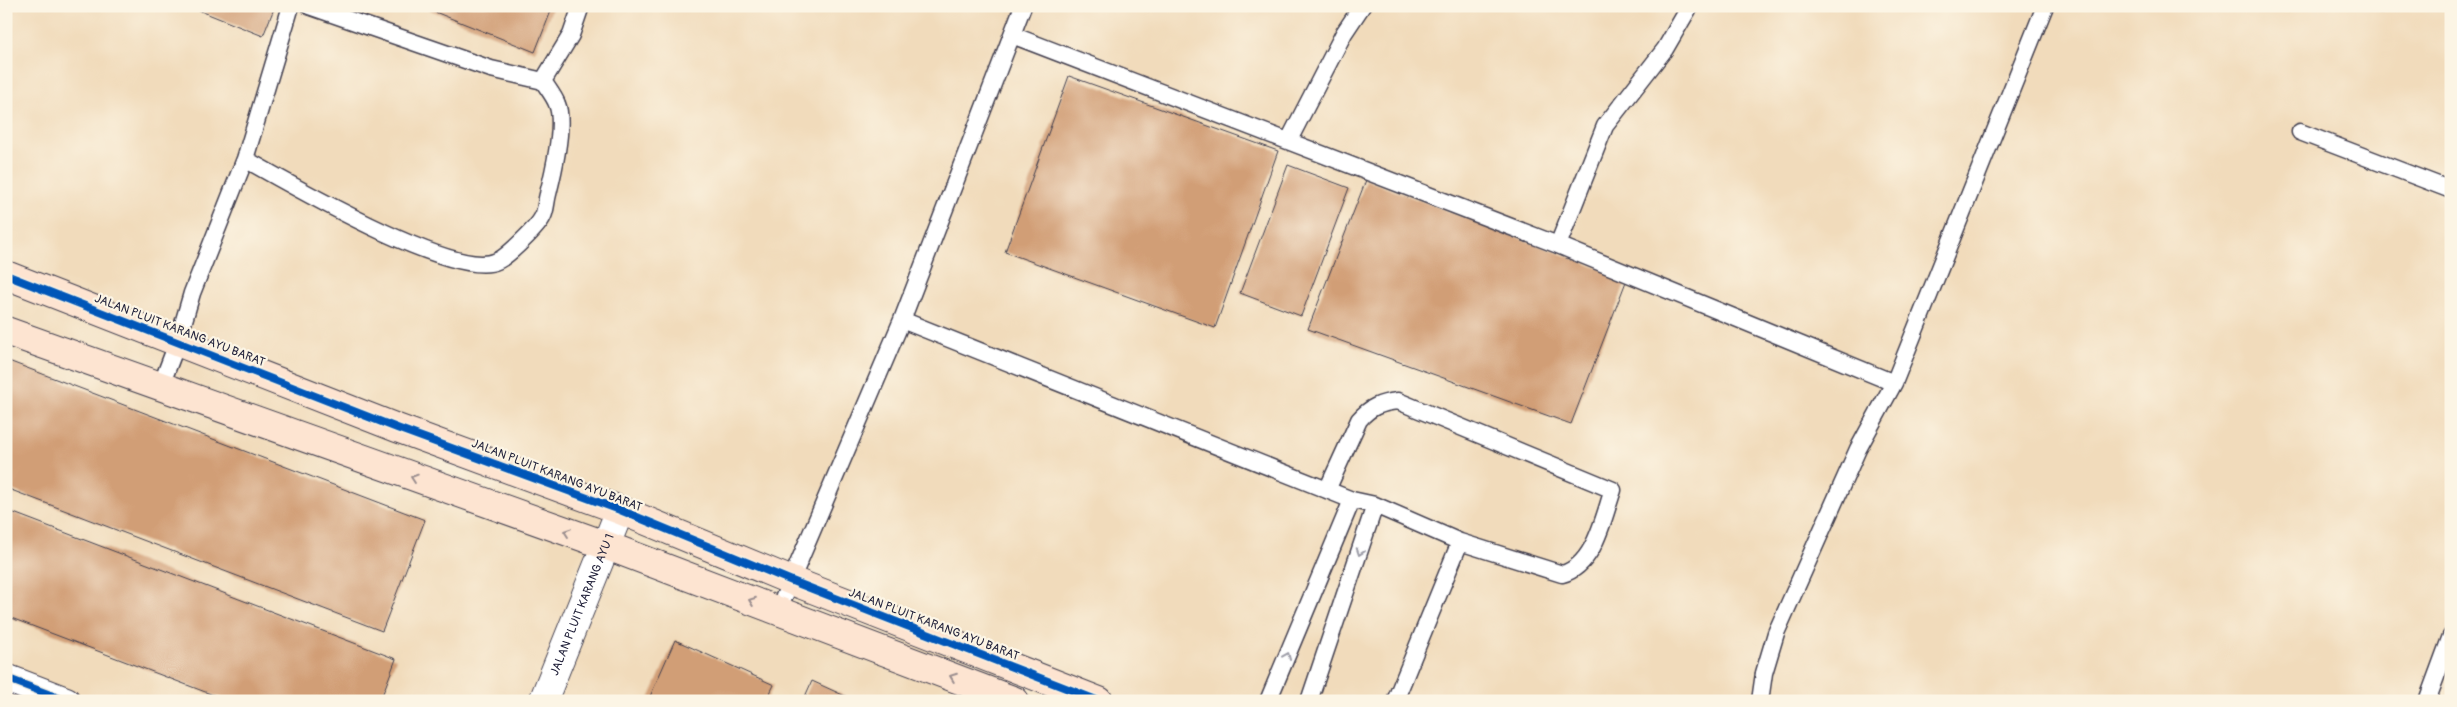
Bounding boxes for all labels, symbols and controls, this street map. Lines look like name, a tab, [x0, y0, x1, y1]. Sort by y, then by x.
street label: JALAN PLUIT KARANG AYU BARAT	[92, 291, 268, 370]
street label: JALAN PLUIT KARANG AYU BARAT	[469, 436, 645, 515]
one-way arrow	[410, 473, 418, 483]
one-way arrow	[563, 528, 572, 538]
street label: JALAN PLUIT KARANG AYU 1	[547, 532, 618, 678]
one-way arrow	[1356, 547, 1366, 555]
street label: JALAN PLUIT KARANG AYU BARAT	[846, 585, 1022, 664]
one-way arrow	[748, 597, 757, 607]
one-way arrow	[1281, 652, 1291, 661]
one-way arrow	[949, 673, 958, 683]

